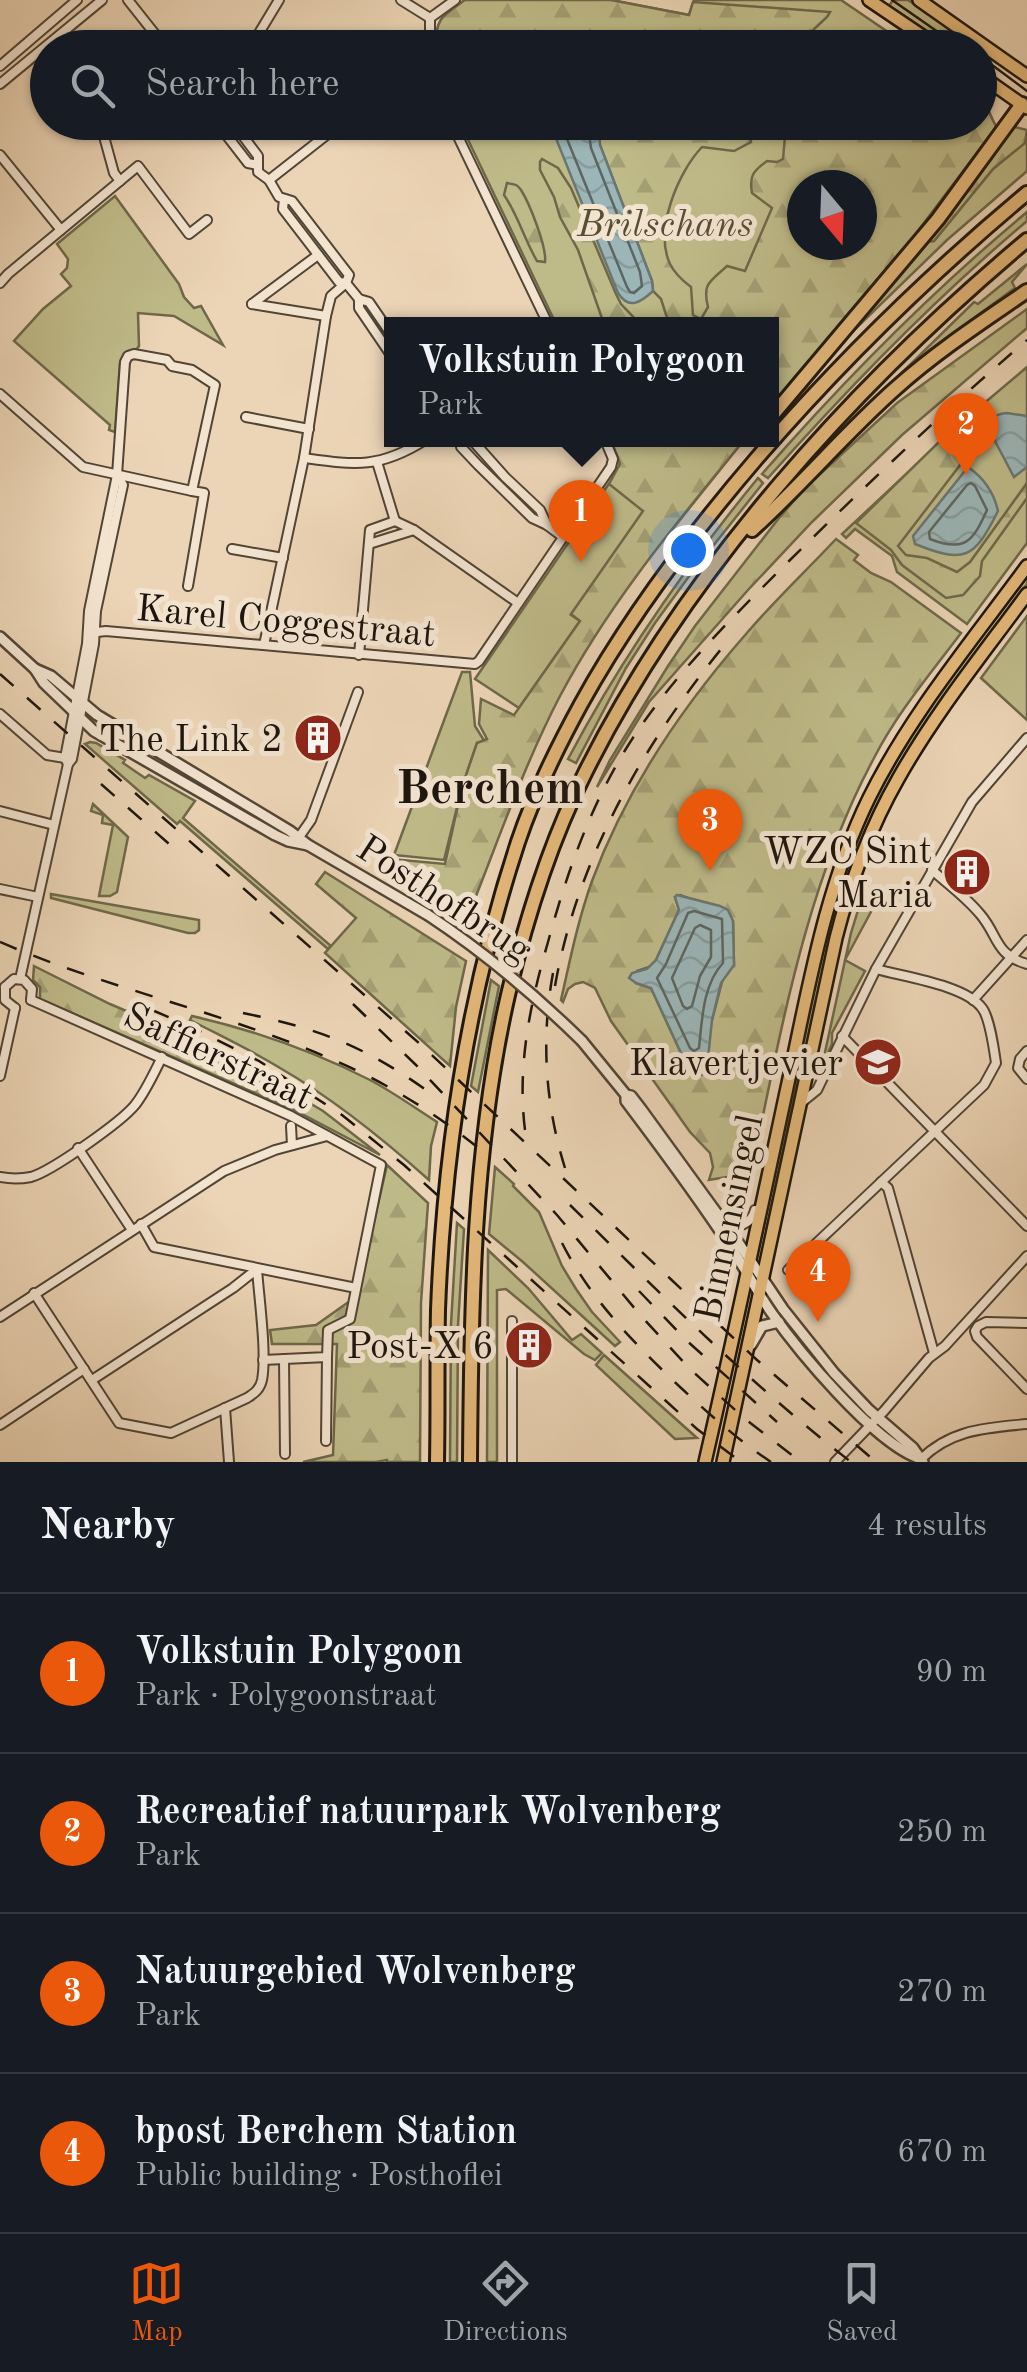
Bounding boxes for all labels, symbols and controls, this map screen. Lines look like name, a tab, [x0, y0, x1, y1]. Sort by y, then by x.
search box	[30, 30, 997, 140]
icon: search	[65, 58, 120, 113]
text: Search here	[145, 66, 340, 104]
north arrow	[787, 170, 877, 260]
park label: Brilschans	[576, 207, 753, 245]
popup	[384, 317, 779, 447]
text: Volkstuin Polygoon	[418, 343, 745, 381]
text: Park	[418, 390, 483, 422]
pin: 2	[934, 392, 998, 475]
pin: 1	[548, 480, 614, 562]
your location	[663, 525, 714, 576]
street label: Karel Coggestraat	[134, 591, 437, 655]
building icon: The Link 2	[292, 712, 344, 764]
place label: The Link 2	[98, 722, 283, 760]
district label: Berchem	[396, 766, 584, 814]
pin: 3	[678, 788, 742, 871]
street label: Posthofbrug	[349, 830, 538, 971]
place label: WZC Sint Maria	[763, 834, 932, 916]
building icon: WZC Sint Maria	[941, 846, 993, 898]
street label: Saffierstraat	[117, 997, 318, 1118]
school or university icon: Klavertjevier	[852, 1036, 904, 1088]
place label: Klavertjevier	[629, 1046, 843, 1084]
street label: Binnensingel	[690, 1111, 771, 1326]
pin: 4	[786, 1240, 850, 1322]
building icon: Post-X 6	[503, 1319, 555, 1371]
place label: Post-X 6	[346, 1329, 494, 1367]
text: Nearby	[40, 1506, 176, 1548]
text: 4 results	[867, 1511, 987, 1543]
text: Volkstuin Polygoon	[135, 1634, 463, 1672]
text: 1	[63, 1657, 82, 1689]
text: 90 m	[916, 1657, 987, 1689]
text: Park · Polygoonstraat	[135, 1681, 437, 1713]
text: Recreatief natuurpark Wolvenberg	[135, 1794, 721, 1832]
text: 2	[63, 1817, 82, 1849]
text: 250 m	[897, 1817, 987, 1849]
text: Park	[135, 1841, 201, 1873]
text: Natuurgebied Wolvenberg	[135, 1954, 576, 1992]
text: 3	[63, 1977, 82, 2009]
text: 270 m	[897, 1977, 987, 2009]
text: Park	[135, 2001, 201, 2033]
text: bpost Berchem Station	[135, 2114, 517, 2152]
text: 4	[63, 2137, 82, 2169]
text: 670 m	[897, 2137, 987, 2169]
text: Public building · Posthoflei	[135, 2161, 503, 2193]
tab: Map	[129, 2256, 184, 2351]
tab: Directions	[443, 2256, 568, 2351]
tab: Saved	[826, 2256, 898, 2351]

